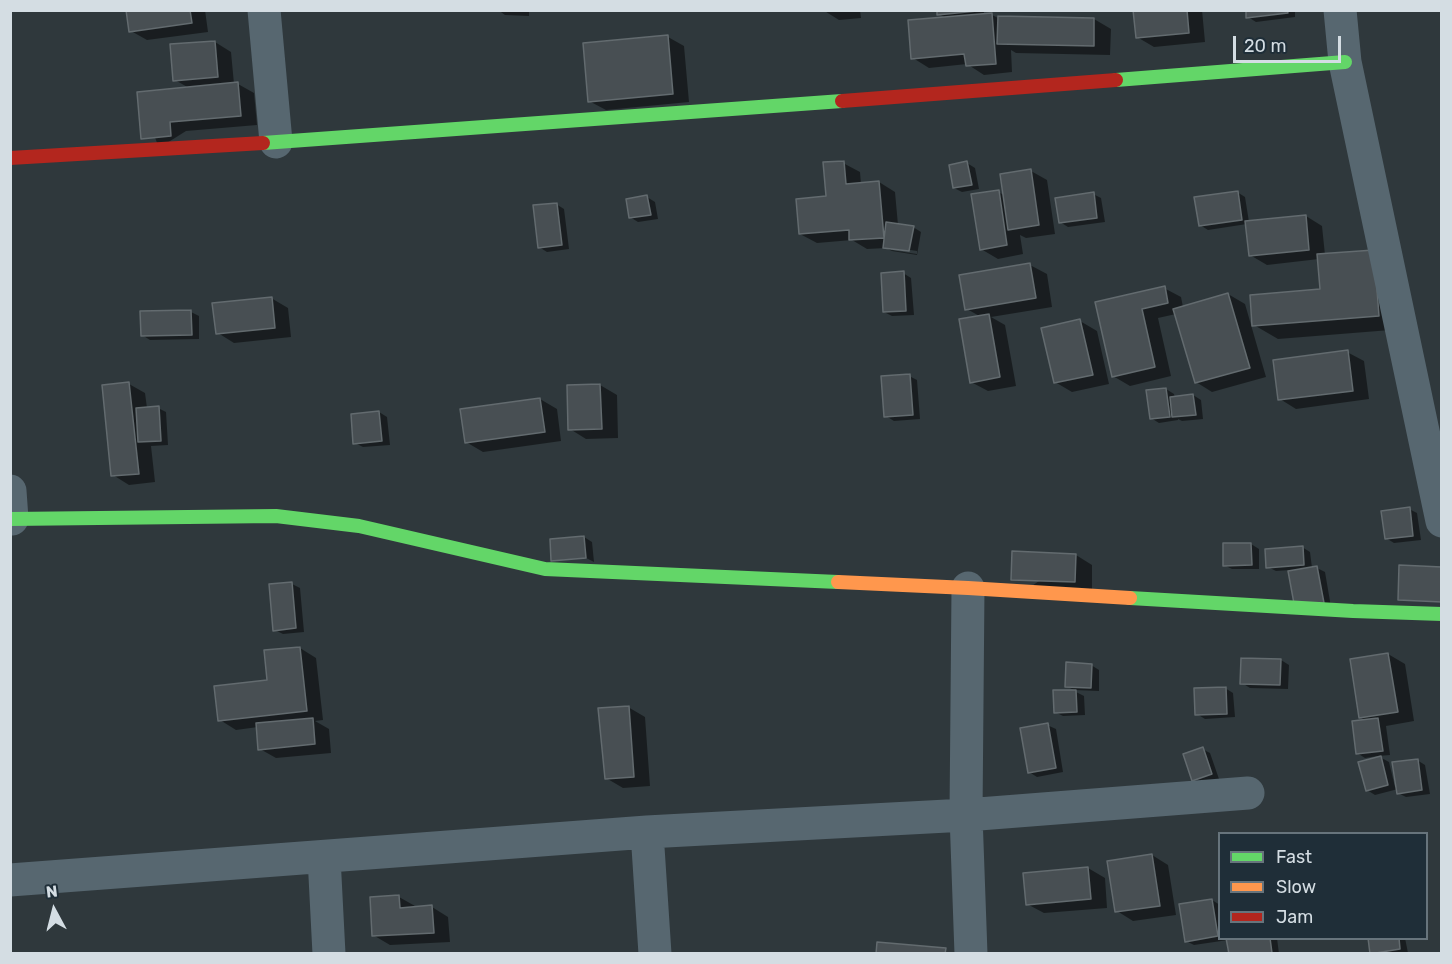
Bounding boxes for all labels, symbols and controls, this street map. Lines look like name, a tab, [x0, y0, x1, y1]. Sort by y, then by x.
scale bar	[1236, 24, 1344, 62]
text: 20 m	[1244, 35, 1286, 57]
legend	[1218, 832, 1428, 940]
text: Fast	[1276, 846, 1312, 868]
text: Slow	[1276, 876, 1316, 898]
north arrow	[24, 880, 84, 940]
text: N	[45, 882, 59, 902]
text: Jam	[1276, 906, 1313, 928]

